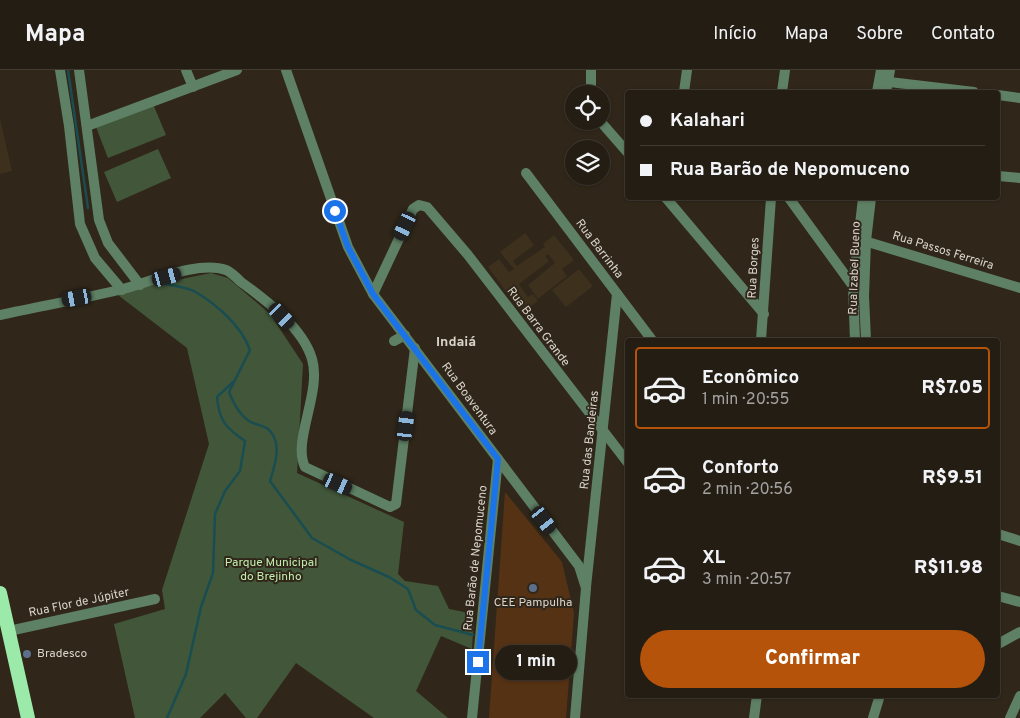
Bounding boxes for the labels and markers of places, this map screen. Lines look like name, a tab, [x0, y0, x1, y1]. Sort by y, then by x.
marker: CEE Pampulha	[527, 582, 539, 594]
place label: CEE Pampulha	[494, 595, 572, 611]
place label: Bradesco	[37, 646, 87, 662]
marker: Bradesco	[21, 648, 33, 660]

